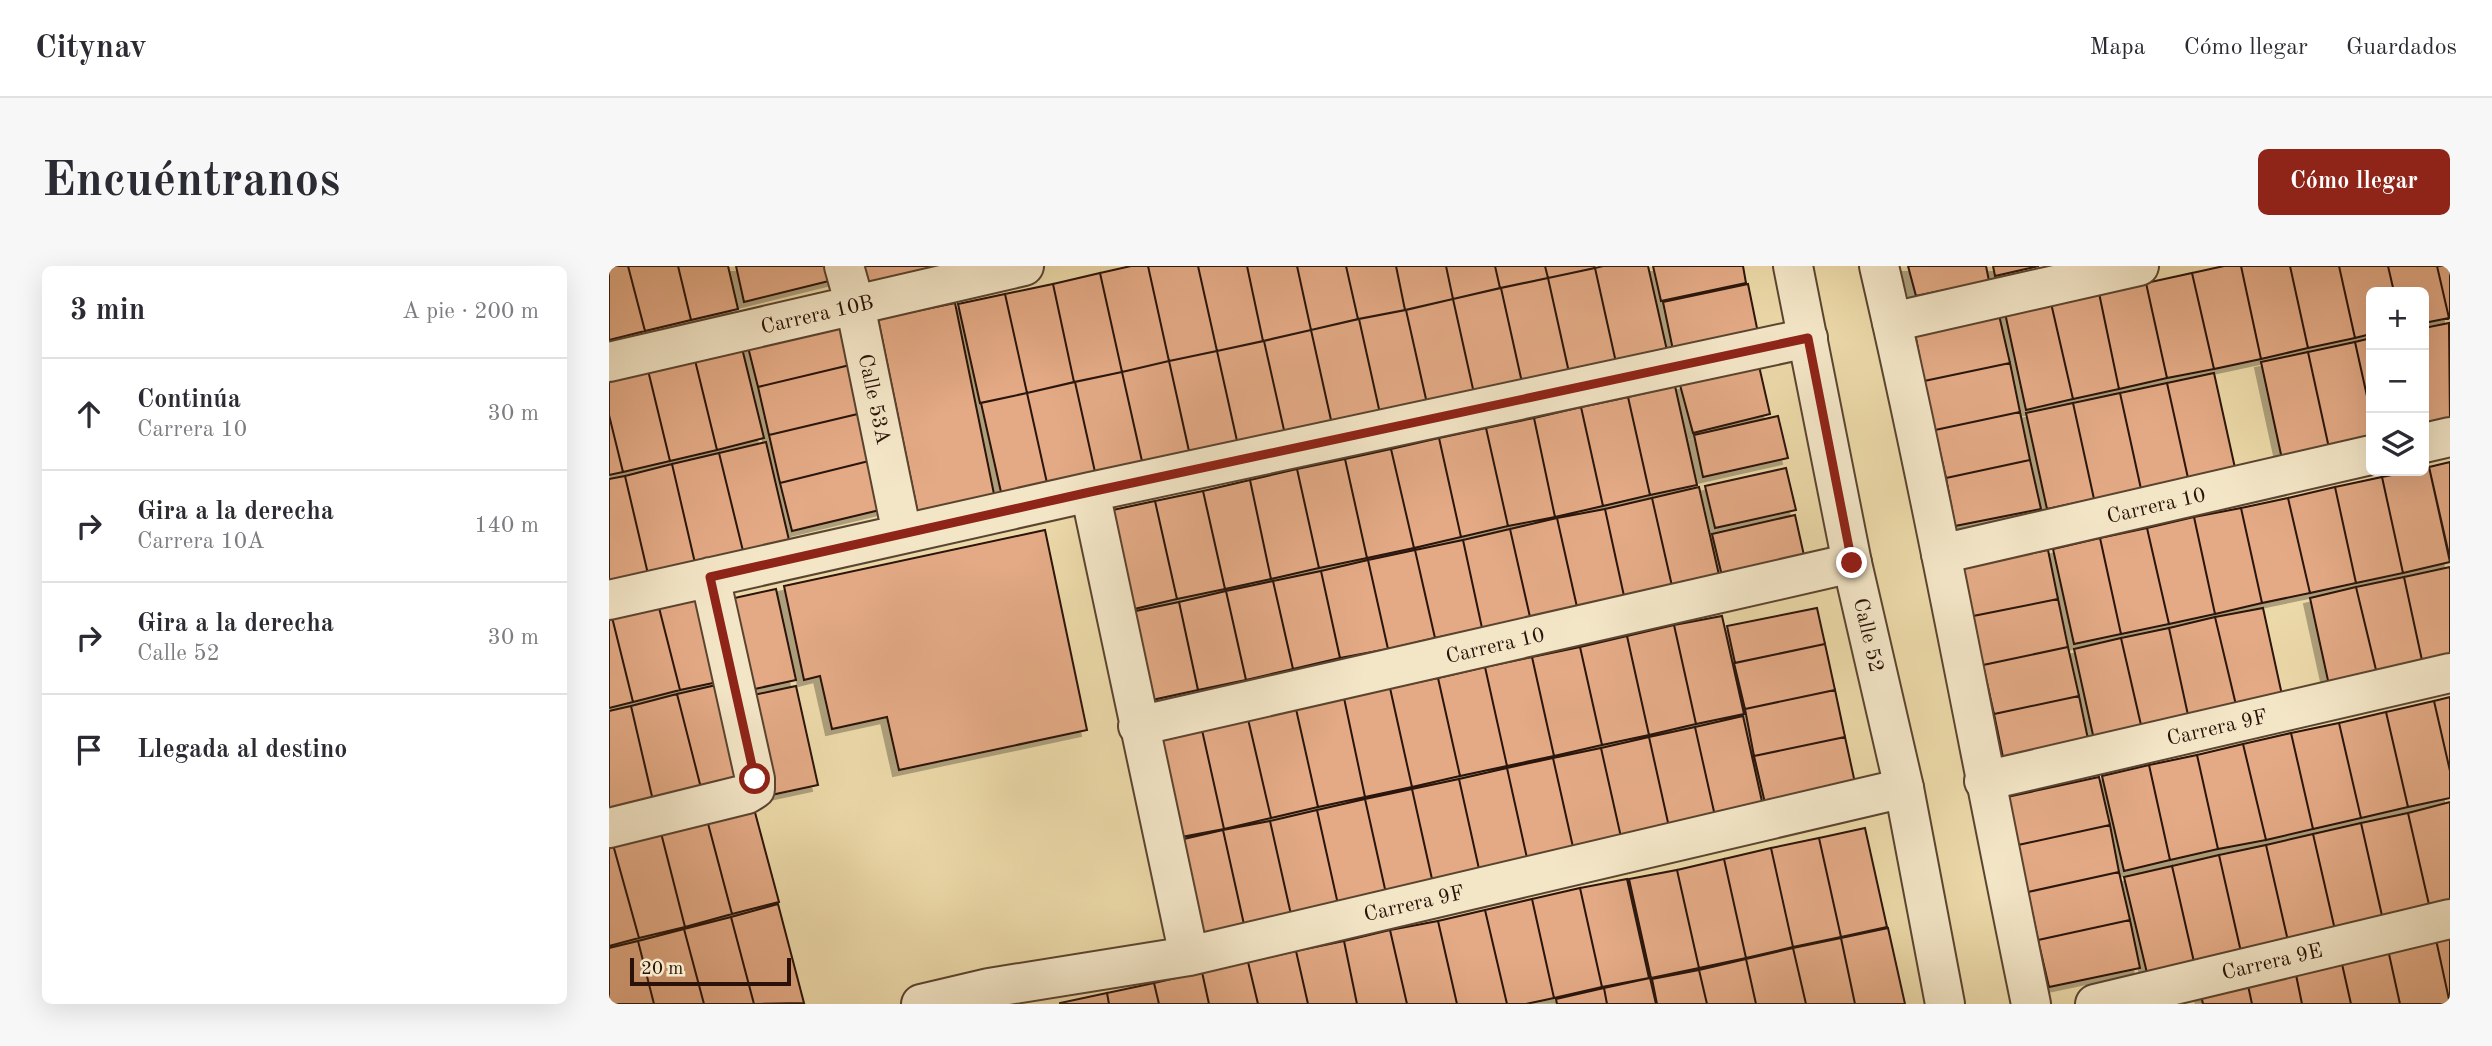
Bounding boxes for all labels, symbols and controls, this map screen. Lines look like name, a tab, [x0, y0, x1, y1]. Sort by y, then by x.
text: Citynav	[35, 32, 147, 65]
text: Mapa	[2089, 36, 2146, 60]
text: Cómo llegar	[2184, 36, 2308, 60]
text: Guardados	[2346, 36, 2457, 60]
button: Cómo llegar	[2258, 149, 2450, 215]
text: Encuéntranos	[42, 158, 340, 207]
map controls	[2366, 287, 2429, 476]
button: +	[2366, 287, 2429, 350]
street label: Carrera 10B	[759, 292, 876, 339]
text: 3 min	[70, 296, 145, 326]
text: A pie · 200 m	[402, 300, 539, 323]
button: −	[2366, 350, 2429, 413]
street label: Calle 53A	[854, 352, 893, 446]
text: Continúa	[137, 387, 241, 413]
icon: ahead	[70, 395, 108, 433]
text: 30 m	[488, 402, 539, 425]
button: layers	[2366, 413, 2429, 476]
text: Carrera 10	[137, 418, 247, 441]
street label: Carrera 10	[2105, 485, 2208, 528]
text: Gira a la derecha	[137, 499, 334, 525]
icon: right	[70, 507, 108, 545]
text: 140 m	[474, 514, 539, 537]
text: Carrera 10A	[137, 530, 265, 553]
route end	[1836, 547, 1867, 578]
street label: Calle 52	[1849, 596, 1886, 675]
text: Gira a la derecha	[137, 611, 334, 637]
icon: right	[70, 619, 108, 657]
street label: Carrera 10	[1444, 625, 1547, 668]
text: 30 m	[488, 626, 539, 649]
text: Calle 52	[137, 642, 220, 665]
street label: Carrera 9F	[2165, 707, 2270, 750]
icon: arrive	[70, 731, 108, 769]
text: Llegada al destino	[137, 737, 347, 763]
route start	[739, 763, 770, 794]
street label: Carrera 9F	[1362, 883, 1467, 926]
street label: Carrera 9E	[2220, 941, 2325, 984]
scale bar	[630, 955, 791, 987]
text: 20 m	[641, 960, 683, 979]

